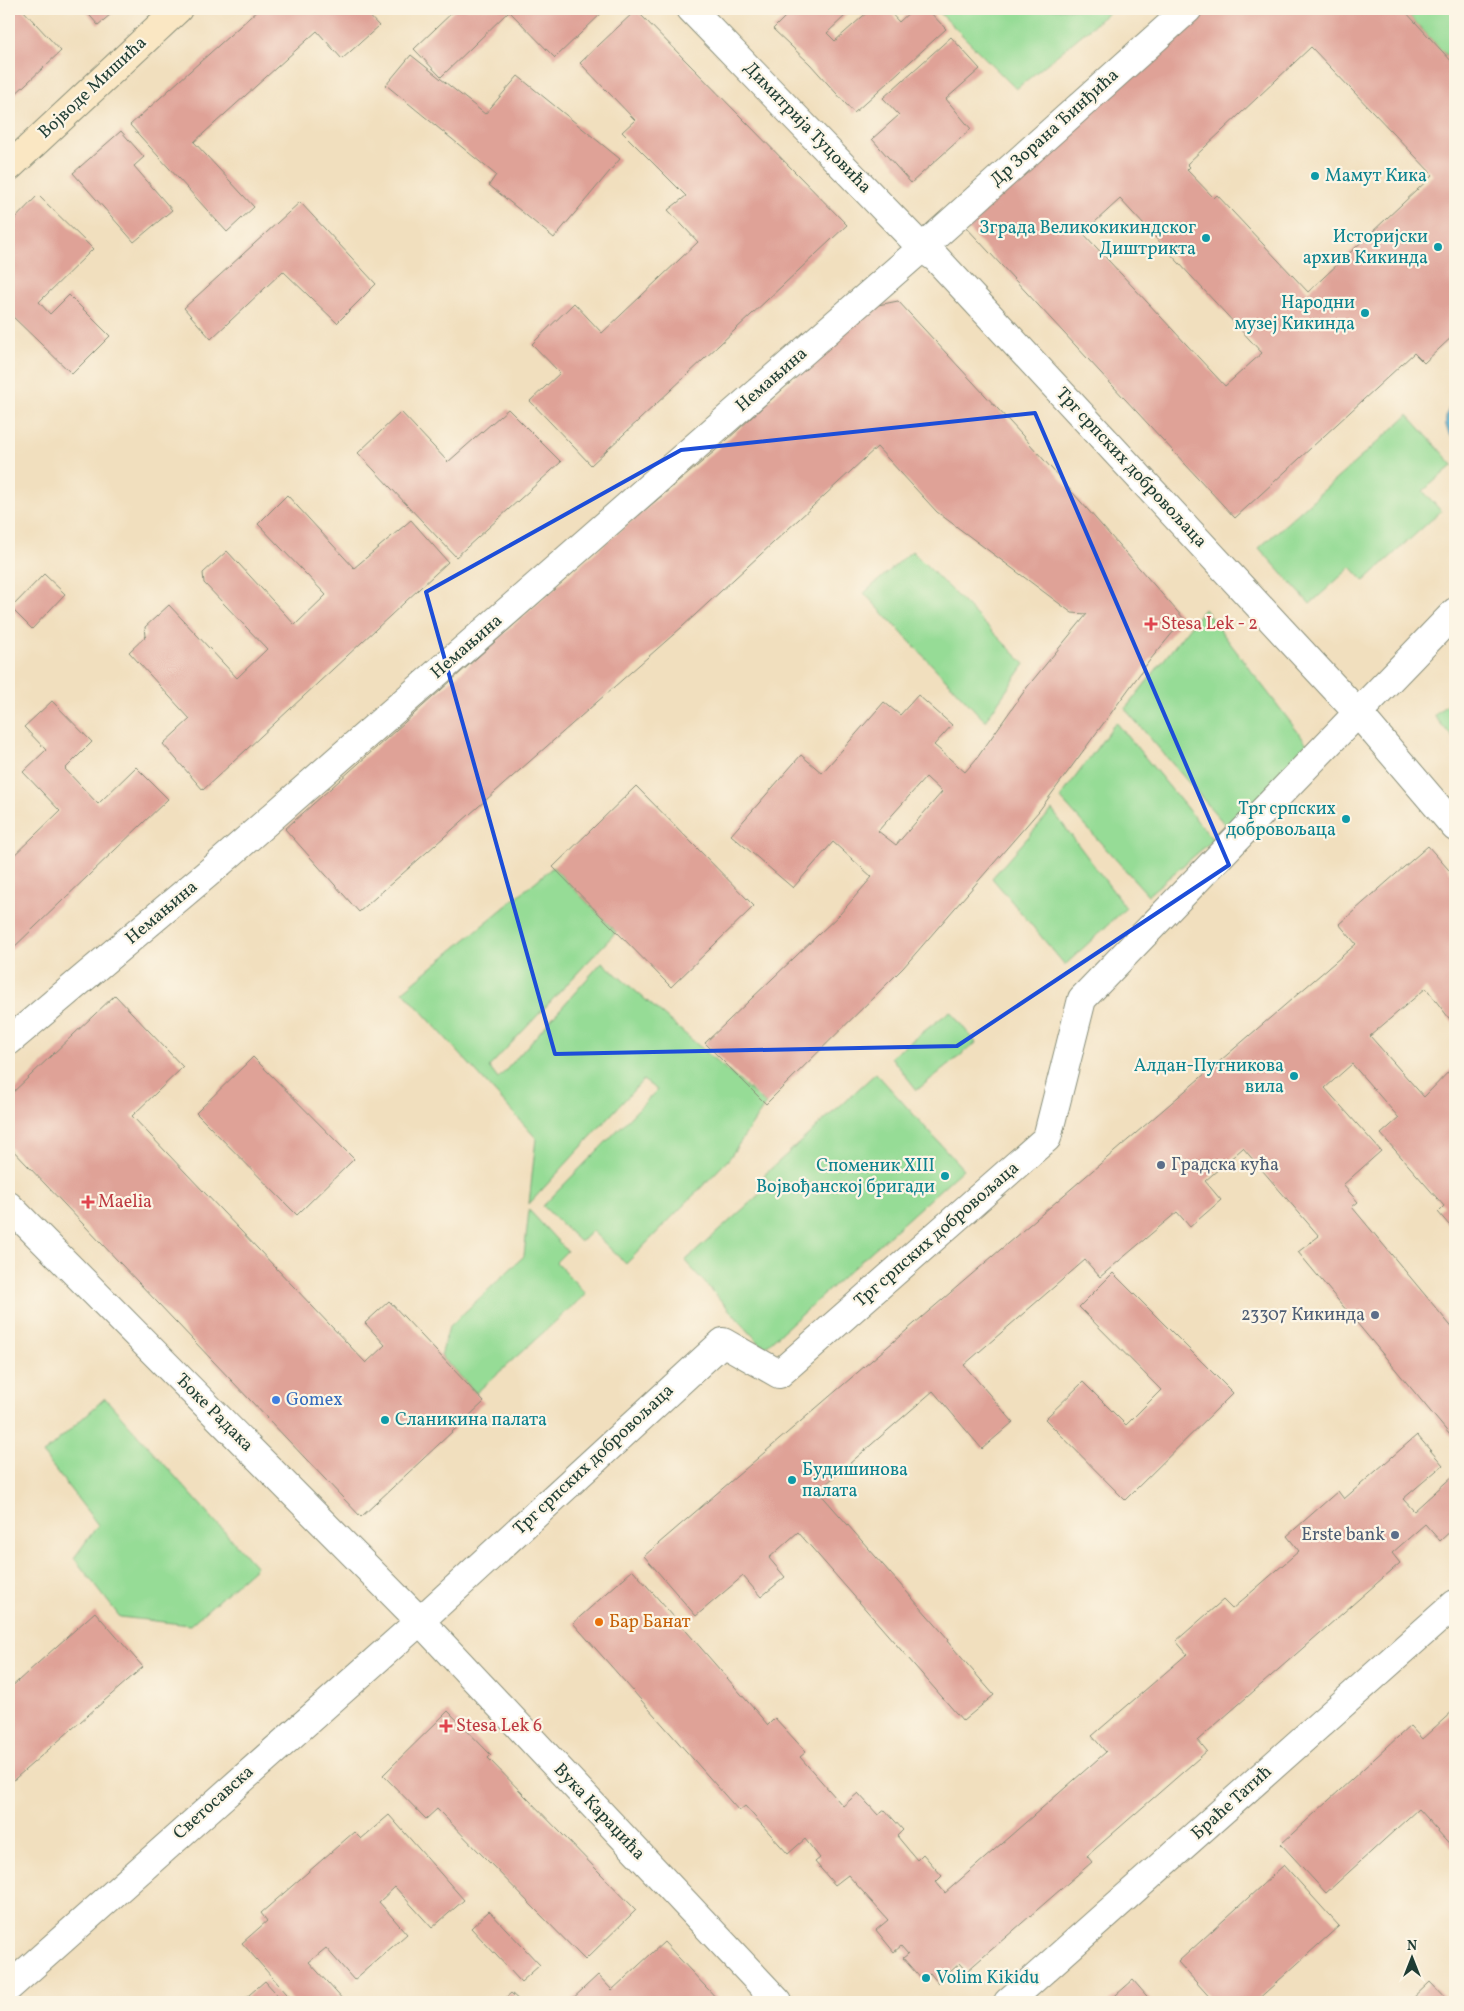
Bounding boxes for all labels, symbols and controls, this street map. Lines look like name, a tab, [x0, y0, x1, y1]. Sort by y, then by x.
street label: Војводе Мишића	[33, 31, 153, 145]
street label: Димитрија Туцовића	[737, 57, 877, 199]
street label: Др Зорана Ђинђића	[985, 63, 1125, 193]
place label: Мамут Кика	[1325, 164, 1427, 189]
marker: Мамут Кика	[1309, 170, 1321, 182]
place label: Зграда Великокикиндског Диштрикта	[979, 216, 1196, 262]
place label: Историјски архив Кикинда	[1303, 225, 1428, 271]
marker: Зграда Великокикиндског Диштрикта	[1200, 232, 1212, 244]
marker: Историјски архив Кикинда	[1432, 241, 1444, 253]
place label: Народни музеј Кикинда	[1234, 291, 1355, 337]
marker: Народни музеј Кикинда	[1359, 307, 1371, 319]
street label: Немањина	[731, 342, 813, 418]
street label: Трг српских добровољаца	[1050, 382, 1212, 554]
street label: Немањина	[426, 609, 508, 685]
place label: Stesa Lek - 2	[1161, 612, 1258, 637]
marker: Stesa Lek - 2	[1145, 618, 1157, 630]
place label: Трг српских добровољаца	[1226, 797, 1336, 843]
marker: Трг српских добровољаца	[1340, 813, 1352, 825]
street label: Немањина	[120, 875, 204, 951]
place label: Алдан-Путникова вила	[1134, 1054, 1284, 1100]
marker: Алдан-Путникова вила	[1288, 1070, 1300, 1082]
place label: Градска кућа	[1171, 1153, 1279, 1178]
place label: Споменик XIII Војвођанској бригади	[756, 1154, 935, 1200]
street label: Трг српских добровољаца	[849, 1156, 1025, 1314]
marker: Градска кућа	[1155, 1159, 1167, 1171]
marker: Споменик XIII Војвођанској бригади	[939, 1170, 951, 1182]
place label: Maelia	[98, 1190, 152, 1215]
marker: Maelia	[82, 1196, 94, 1208]
place label: 23307 Кикинда	[1241, 1303, 1365, 1328]
marker: 23307 Кикинда	[1369, 1309, 1381, 1321]
street label: Ђоке Радака	[169, 1368, 259, 1458]
street label: Трг српских добровољаца	[508, 1379, 680, 1541]
place label: Gomex	[286, 1388, 343, 1413]
marker: Gomex	[270, 1394, 282, 1406]
place label: Сланикина палата	[395, 1408, 547, 1433]
marker: Сланикина палата	[379, 1414, 391, 1426]
place label: Будишинова палата	[802, 1458, 908, 1504]
marker: Будишинова палата	[786, 1474, 798, 1486]
place label: Erste bank	[1301, 1523, 1385, 1548]
marker: Erste bank	[1389, 1529, 1401, 1541]
place label: Бар Банат	[609, 1610, 691, 1635]
marker: Бар Банат	[593, 1616, 605, 1628]
place label: Stesa Lek 6	[456, 1714, 542, 1739]
marker: Stesa Lek 6	[440, 1720, 452, 1732]
street label: Вука Караџића	[548, 1758, 650, 1866]
street label: Светосавска	[168, 1760, 260, 1846]
street label: Браће Татић	[1186, 1760, 1278, 1846]
north arrow	[1386, 1934, 1436, 1984]
text: N	[1407, 1937, 1417, 1956]
place label: Volim Kikidu	[936, 1966, 1040, 1991]
marker: Volim Kikidu	[920, 1972, 932, 1984]

